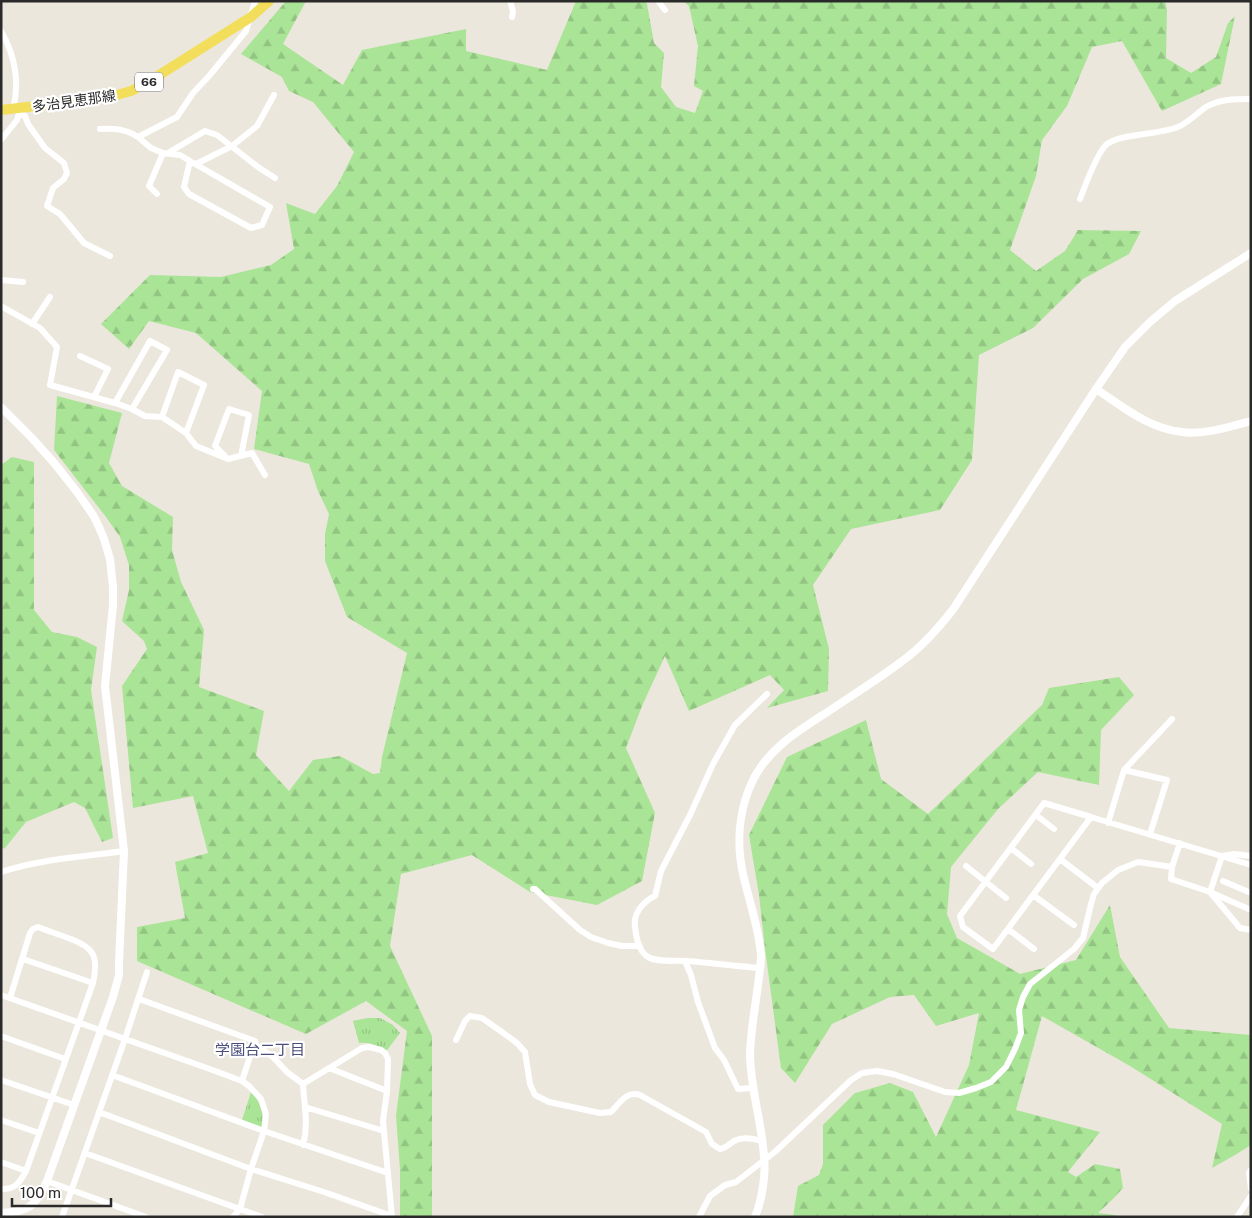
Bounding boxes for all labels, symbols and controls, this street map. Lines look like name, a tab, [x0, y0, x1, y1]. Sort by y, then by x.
road number: 66	[135, 72, 163, 91]
street label: 多治見恵那線	[31, 87, 117, 115]
district label: 学園台二丁目	[215, 1041, 305, 1058]
scale bar	[12, 1176, 111, 1208]
text: 100 m	[20, 1184, 61, 1201]

